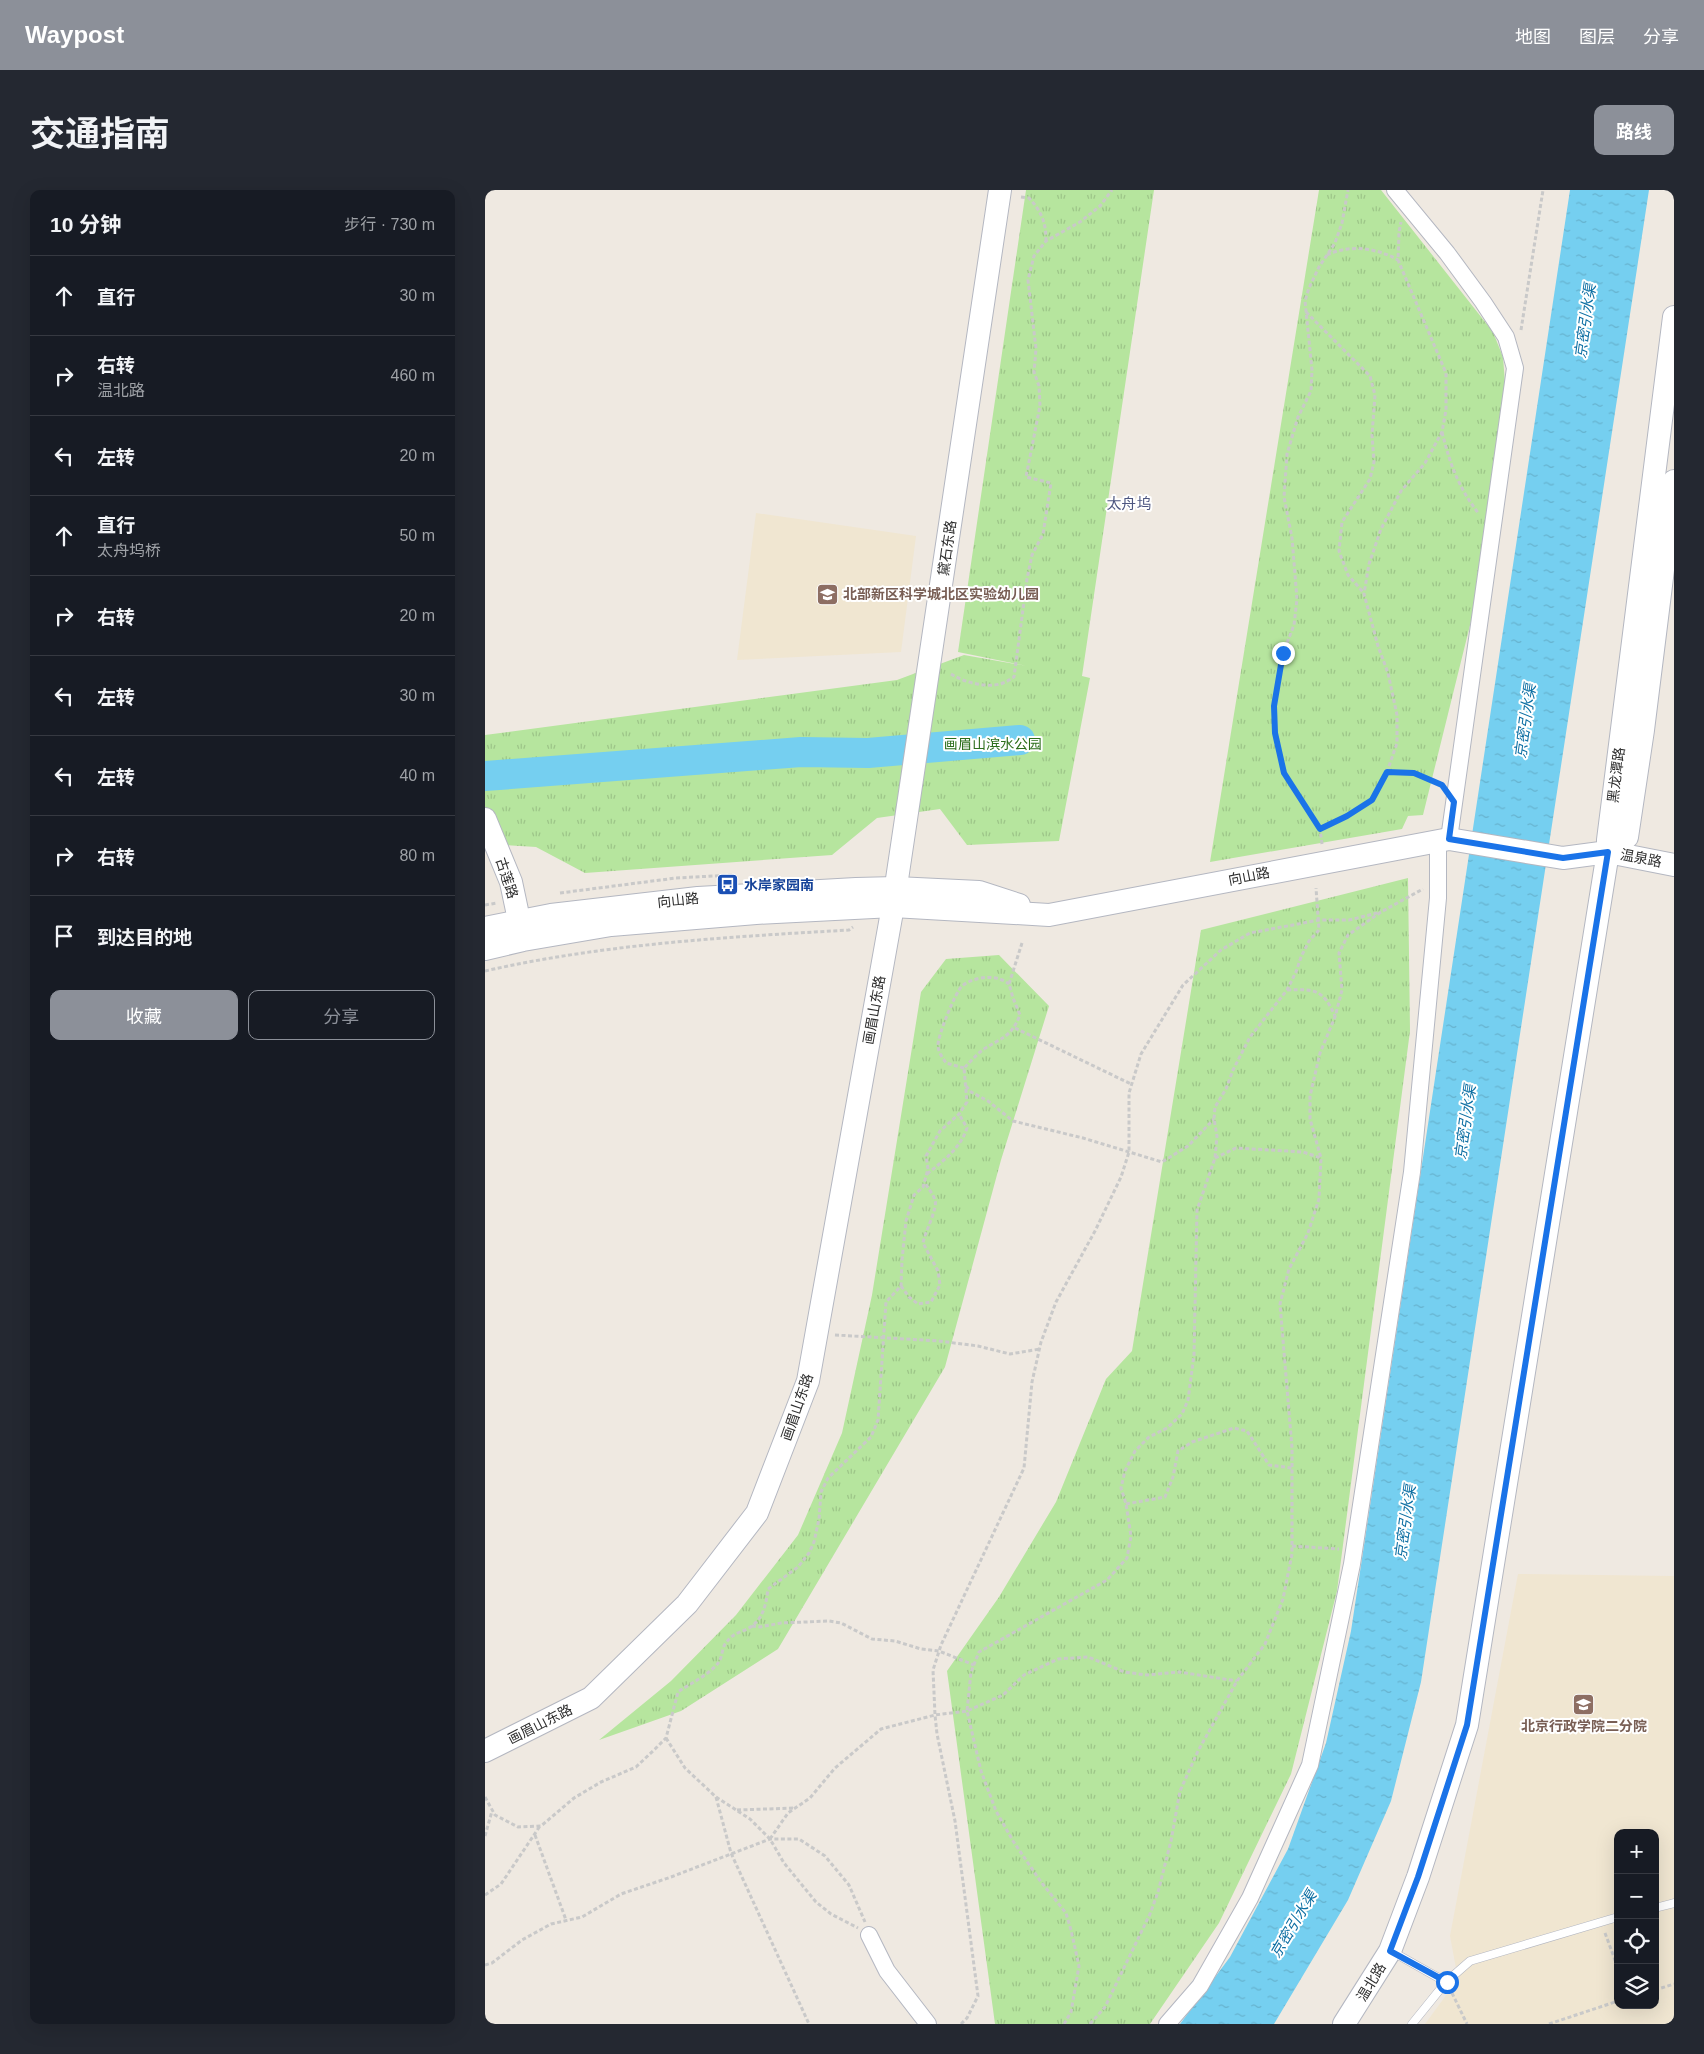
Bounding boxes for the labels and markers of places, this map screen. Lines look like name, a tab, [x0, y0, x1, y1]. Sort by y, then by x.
school or university icon: 北部新区科学城北区实验幼儿园	[815, 582, 839, 606]
place label: 北部新区科学城北区实验幼儿园	[843, 586, 1039, 602]
bus stop icon: 水岸家园南	[716, 873, 740, 897]
place label: 水岸家园南	[744, 877, 814, 893]
school or university icon: 北京行政学院二分院	[1572, 1692, 1596, 1716]
place label: 北京行政学院二分院	[1521, 1718, 1647, 1734]

